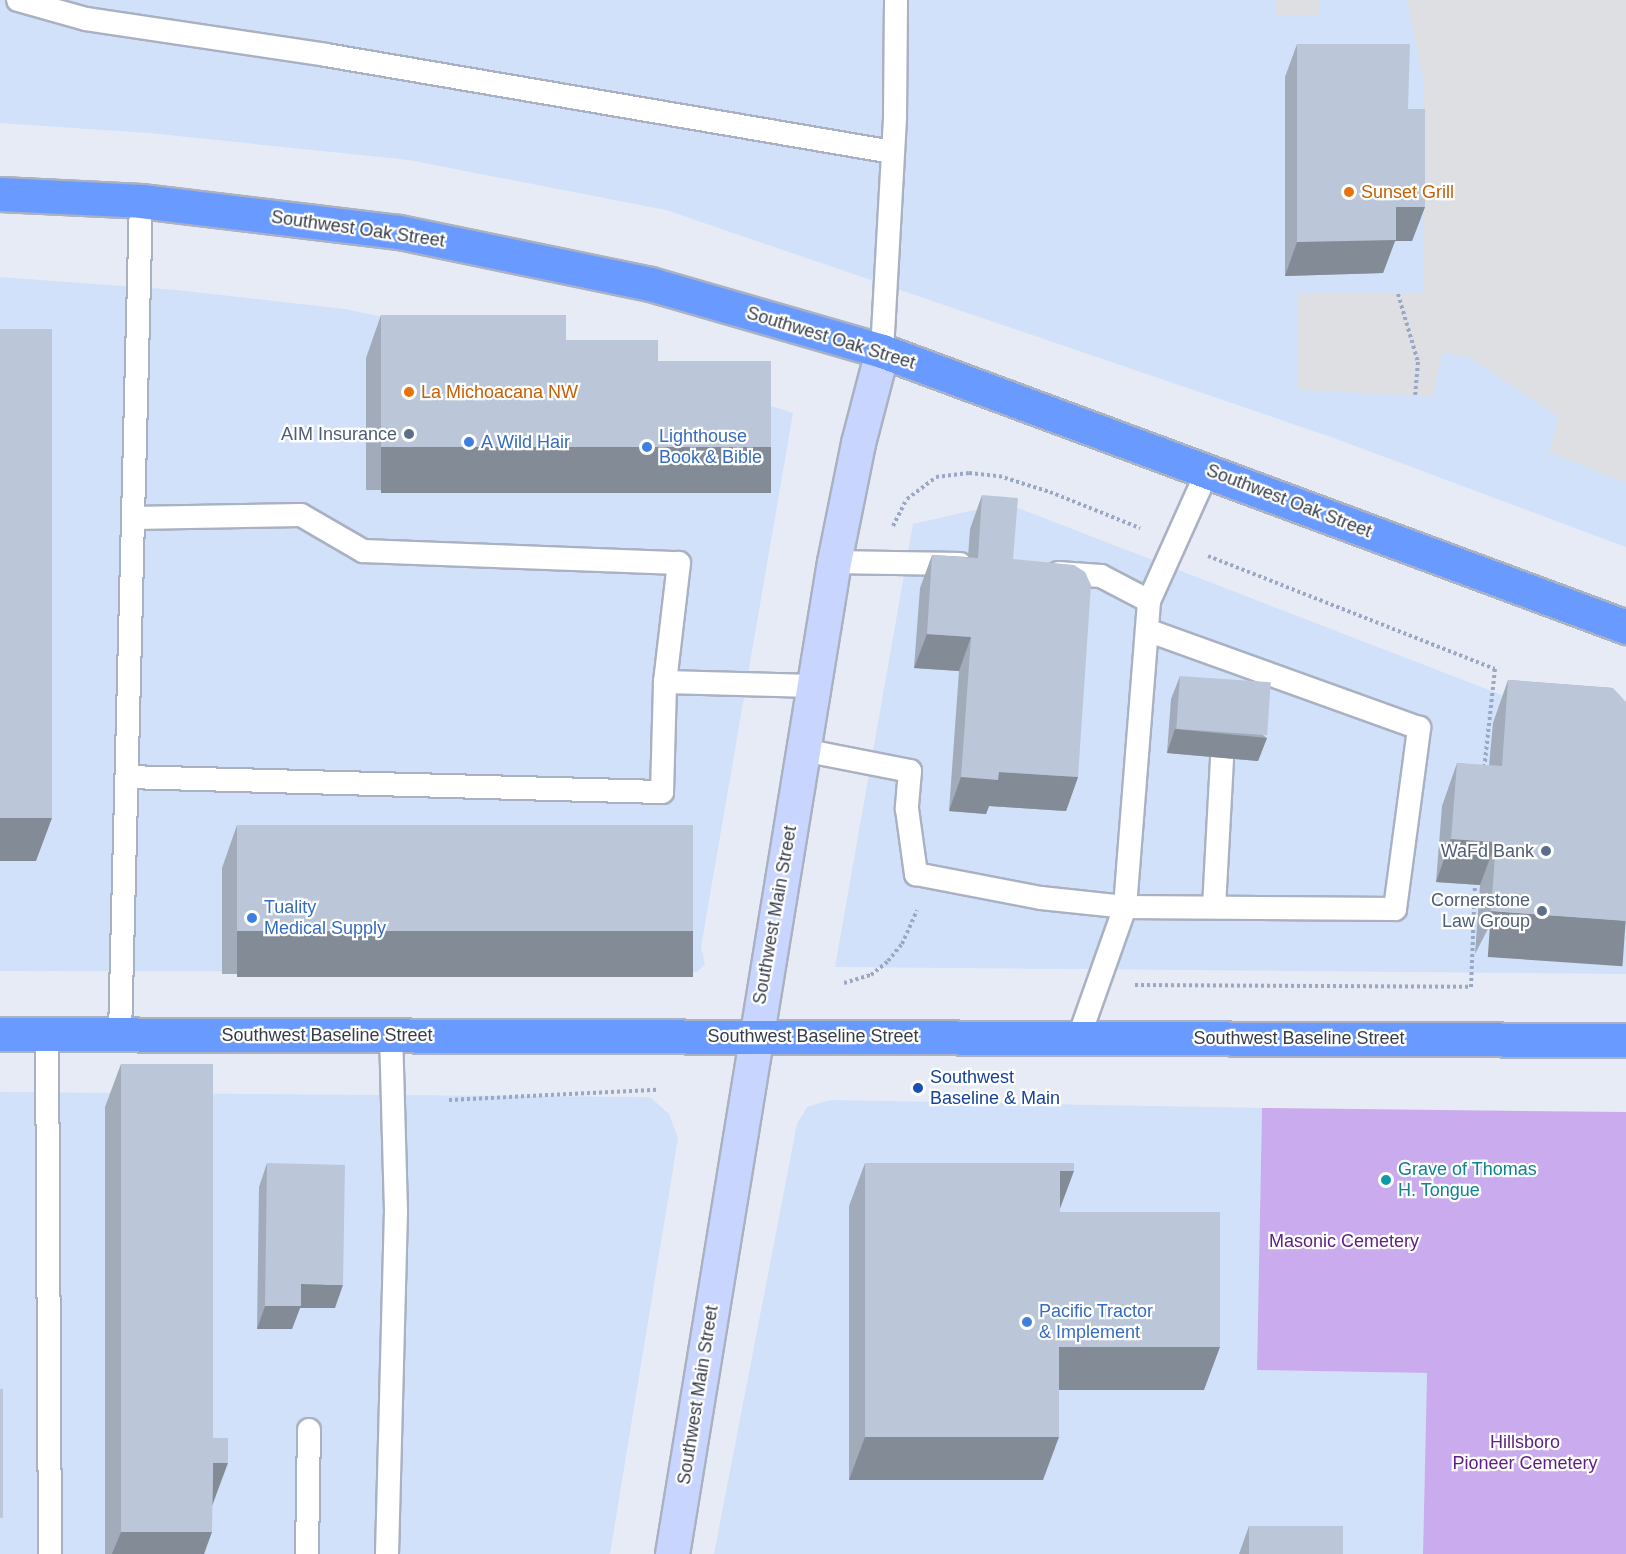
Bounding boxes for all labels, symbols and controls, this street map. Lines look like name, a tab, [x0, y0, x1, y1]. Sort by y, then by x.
place label: Sunset Grill	[1361, 181, 1454, 203]
marker: Sunset Grill	[1342, 185, 1356, 199]
street label: Southwest Oak Street	[270, 206, 446, 252]
street label: Southwest Oak Street	[744, 302, 918, 374]
place label: La Michoacana NW	[421, 381, 578, 403]
marker: La Michoacana NW	[402, 385, 416, 399]
place label: AIM Insurance	[281, 423, 397, 445]
place label: Lighthouse Book & Bible	[659, 426, 762, 468]
marker: AIM Insurance	[402, 427, 416, 441]
place label: A Wild Hair	[481, 431, 571, 453]
marker: A Wild Hair	[462, 435, 476, 449]
marker: Lighthouse Book & Bible	[640, 440, 654, 454]
street label: Southwest Oak Street	[1203, 460, 1375, 542]
street label: Southwest Main Street	[749, 824, 801, 1006]
place label: WaFd Bank	[1441, 840, 1534, 862]
marker: WaFd Bank	[1539, 844, 1553, 858]
place label: Cornerstone Law Group	[1431, 890, 1530, 932]
place label: Tuality Medical Supply	[264, 897, 386, 940]
marker: Cornerstone Law Group	[1535, 904, 1549, 918]
marker: Tuality Medical Supply	[245, 911, 259, 925]
street label: Southwest Baseline Street	[221, 1024, 433, 1046]
street label: Southwest Baseline Street	[707, 1025, 919, 1047]
street label: Southwest Baseline Street	[1193, 1027, 1405, 1049]
place label: Southwest Baseline & Main	[930, 1067, 1060, 1110]
marker: Southwest Baseline & Main	[911, 1081, 925, 1095]
place label: Grave of Thomas H. Tongue	[1398, 1159, 1537, 1202]
marker: Grave of Thomas H. Tongue	[1379, 1173, 1393, 1187]
park label: Masonic Cemetery	[1269, 1230, 1419, 1252]
place label: Pacific Tractor & Implement	[1039, 1301, 1153, 1344]
street label: Southwest Main Street	[673, 1304, 723, 1486]
marker: Pacific Tractor & Implement	[1020, 1315, 1034, 1329]
park label: Hillsboro Pioneer Cemetery	[1452, 1432, 1598, 1474]

